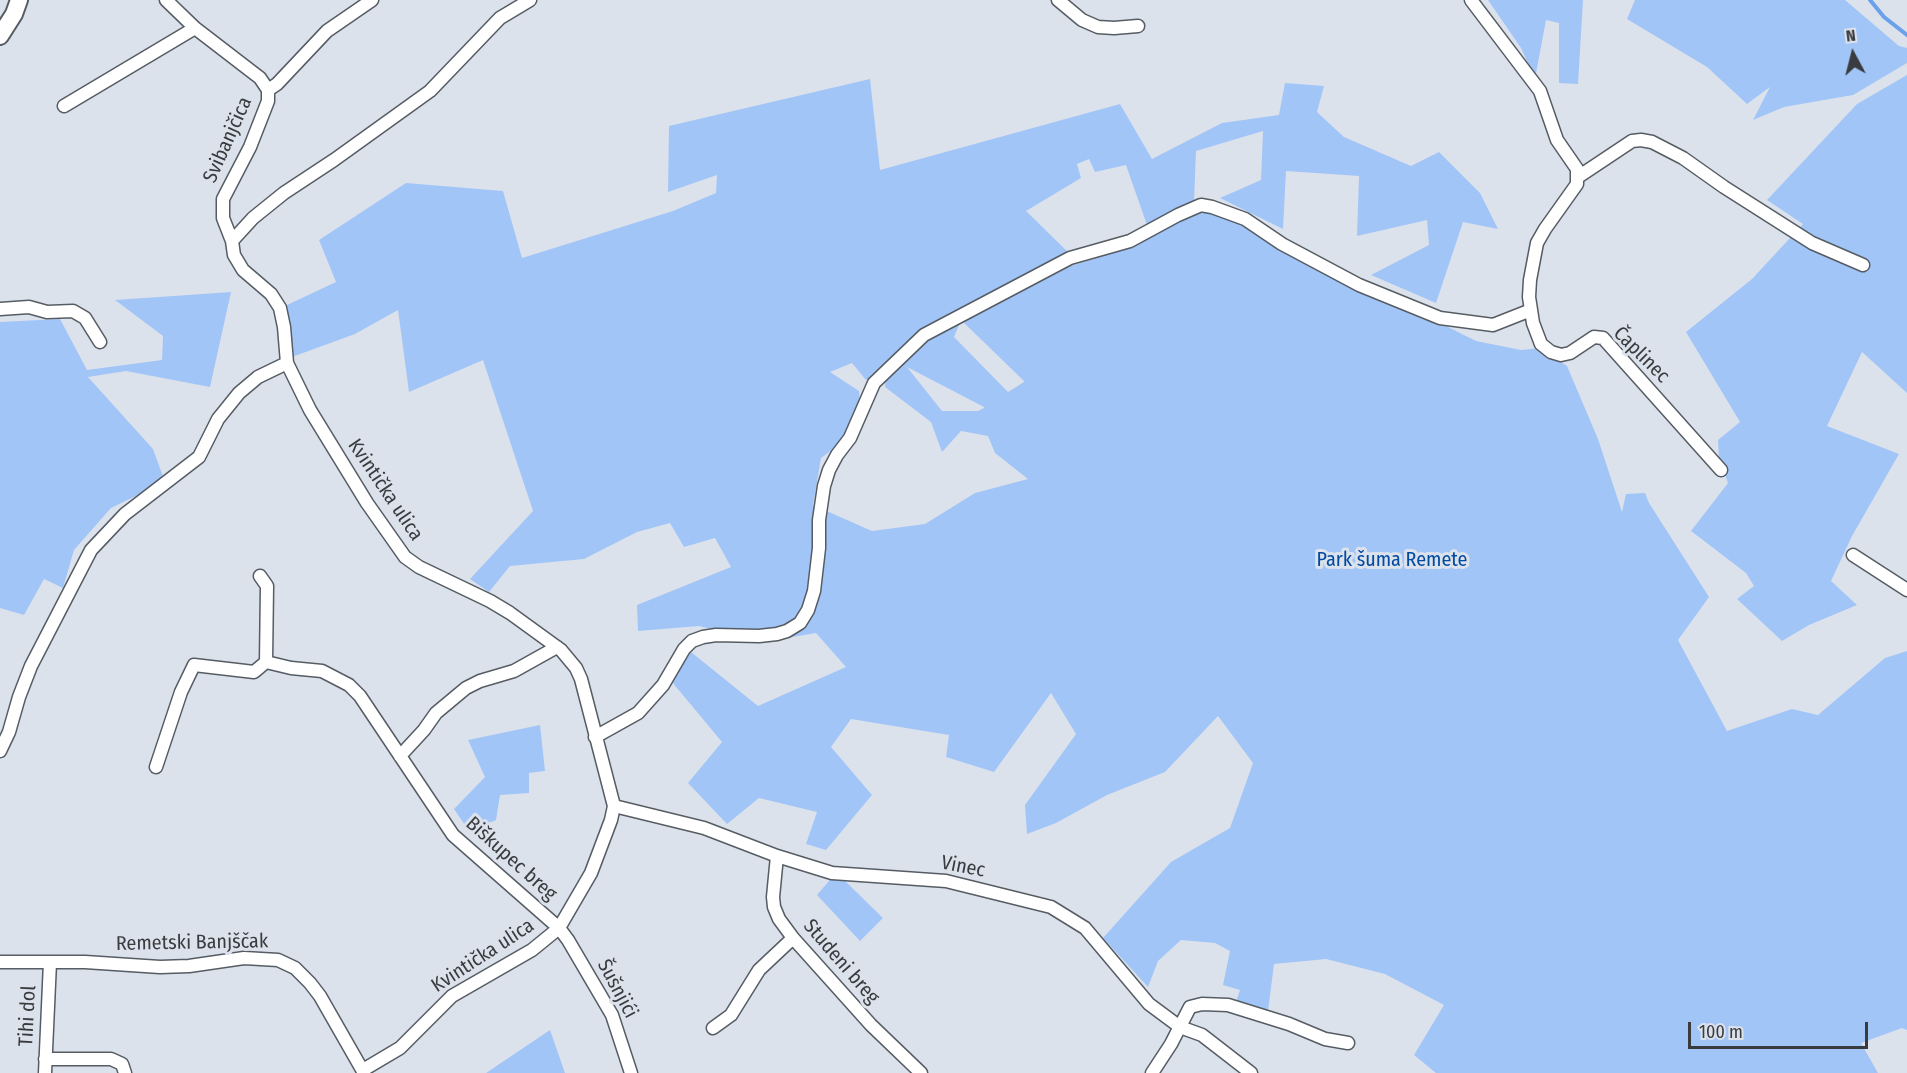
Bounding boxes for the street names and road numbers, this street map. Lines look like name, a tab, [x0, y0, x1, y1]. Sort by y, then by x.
street label: Svibanjčica	[198, 93, 258, 187]
street label: Čaplinec	[1608, 322, 1674, 388]
street label: Kvintička ulica	[342, 435, 428, 545]
street label: Biškupec breg	[461, 812, 561, 906]
street label: Vinec	[939, 851, 987, 883]
street label: Kvintička ulica	[427, 914, 539, 998]
street label: Studeni breg	[798, 915, 884, 1009]
street label: Remetski Banjščak	[116, 930, 268, 956]
street label: Šušnjići	[592, 955, 642, 1023]
street label: Tihi dol	[14, 985, 42, 1047]

